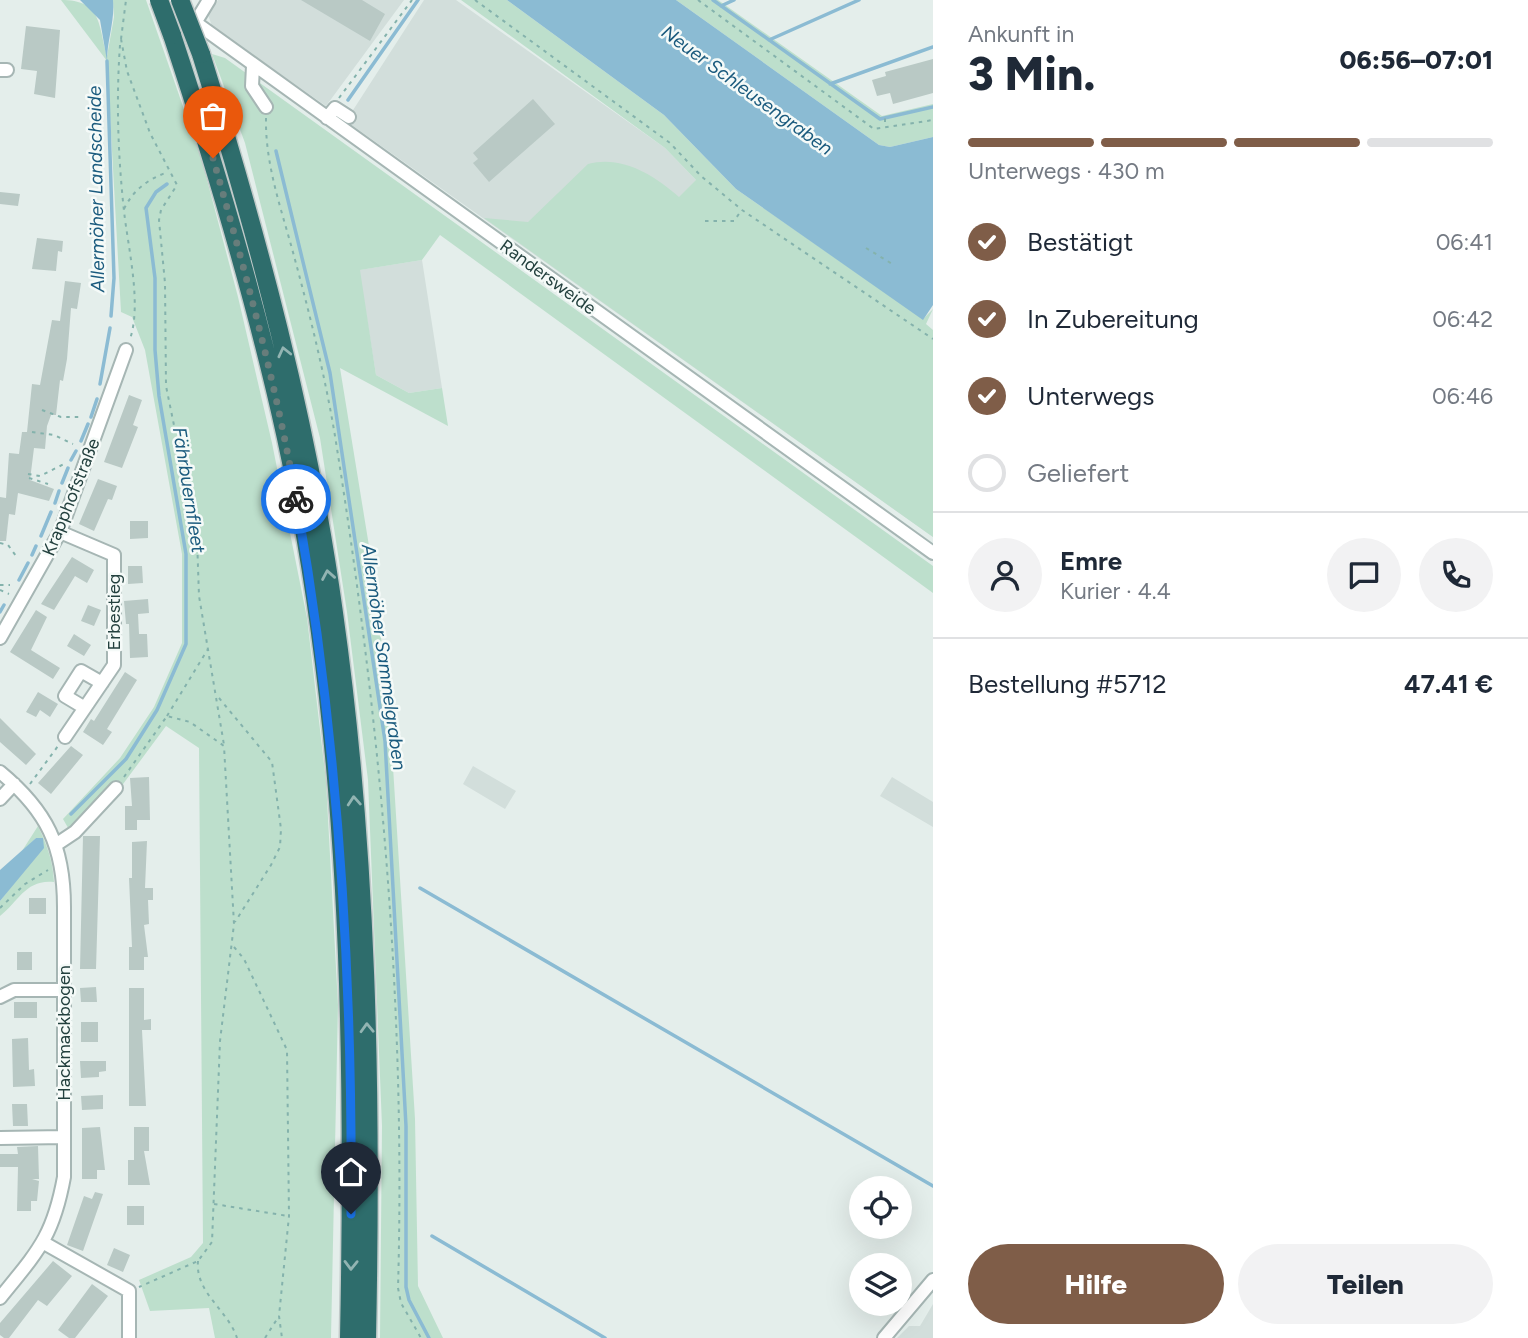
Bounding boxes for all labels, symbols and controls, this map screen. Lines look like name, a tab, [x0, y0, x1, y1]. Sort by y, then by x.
water label: Neuer Schleusengraben	[657, 20, 837, 160]
text: Ankunft in	[968, 20, 1074, 48]
text: 06:56–07:01	[1340, 44, 1493, 76]
text: 3 Min.	[968, 46, 1096, 102]
water label: Allermöher Landscheide	[83, 85, 109, 293]
pin	[183, 86, 243, 158]
icon: bag	[194, 97, 232, 135]
text: Unterwegs · 430 m	[968, 157, 1165, 185]
icon: check	[968, 223, 1006, 261]
text: Bestätigt	[1027, 226, 1133, 258]
text: 06:41	[1436, 228, 1493, 256]
street label: Randersweide	[496, 235, 601, 319]
icon: check	[968, 300, 1006, 338]
text: In Zubereitung	[1027, 303, 1199, 335]
text: 06:42	[1432, 305, 1493, 333]
one-way arrow	[278, 346, 292, 358]
icon: check	[968, 377, 1006, 415]
text: Unterwegs	[1027, 380, 1154, 412]
text: 06:46	[1432, 382, 1493, 410]
water label: Fährbuernfleet	[168, 425, 210, 555]
street label: Krapphofstraße	[37, 435, 105, 559]
text: Geliefert	[1027, 457, 1129, 489]
courier	[261, 464, 331, 534]
icon: bike	[277, 480, 315, 518]
button: person	[968, 538, 1042, 612]
button: chat	[1327, 538, 1401, 612]
button: phone	[1419, 538, 1493, 612]
water label: Allermöher Sammelgraben	[357, 541, 411, 772]
text: Emre	[1060, 545, 1122, 577]
one-way arrow	[321, 570, 336, 581]
street label: Erbestieg	[103, 574, 125, 650]
text: Kurier · 4.4	[1060, 577, 1171, 605]
text: Bestellung #5712	[968, 668, 1167, 700]
text: 47.41 €	[1404, 668, 1493, 700]
one-way arrow	[347, 796, 362, 807]
street label: Hackmackbogen	[53, 965, 75, 1101]
one-way arrow	[360, 1023, 375, 1034]
pin	[321, 1142, 381, 1214]
icon: home	[332, 1153, 370, 1191]
map controls	[849, 1176, 912, 1316]
button: locate	[849, 1176, 912, 1239]
button: Hilfe	[968, 1244, 1224, 1324]
button: Teilen	[1238, 1244, 1493, 1324]
button: layers	[849, 1253, 912, 1316]
one-way arrow	[343, 1260, 359, 1270]

